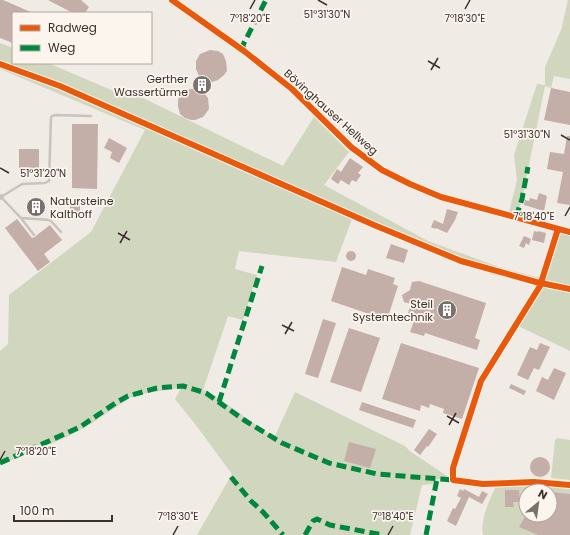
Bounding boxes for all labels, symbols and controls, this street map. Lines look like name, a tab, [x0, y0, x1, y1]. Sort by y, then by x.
text: 51°31'30"N	[304, 7, 350, 22]
text: 7°18'20"E	[230, 11, 270, 26]
text: 7°18'30"E	[445, 11, 485, 26]
legend	[12, 12, 152, 64]
text: Radweg	[48, 19, 97, 36]
text: Weg	[48, 39, 75, 56]
street label: Bövinghauser Hellweg	[281, 65, 381, 159]
place label: Gerther Wassertürme	[114, 71, 188, 100]
building icon: Gerther Wassertürme	[191, 74, 213, 96]
text: 51°31'30"N	[504, 127, 550, 142]
text: 51°31'20"N	[20, 166, 66, 181]
place label: Natursteine Kalthoff	[50, 193, 114, 222]
building icon: Natursteine Kalthoff	[25, 196, 47, 218]
text: 7°18'40"E	[513, 209, 555, 224]
place label: Steil Systemtechnik	[353, 296, 433, 325]
building icon: Steil Systemtechnik	[436, 299, 458, 321]
text: 7°18'20"E	[16, 444, 56, 459]
north arrow	[518, 483, 558, 523]
text: N	[535, 485, 550, 503]
scale bar	[14, 497, 112, 523]
text: 100 m	[20, 502, 54, 519]
text: 7°18'30"E	[158, 509, 198, 524]
text: 7°18'40"E	[372, 509, 414, 524]

